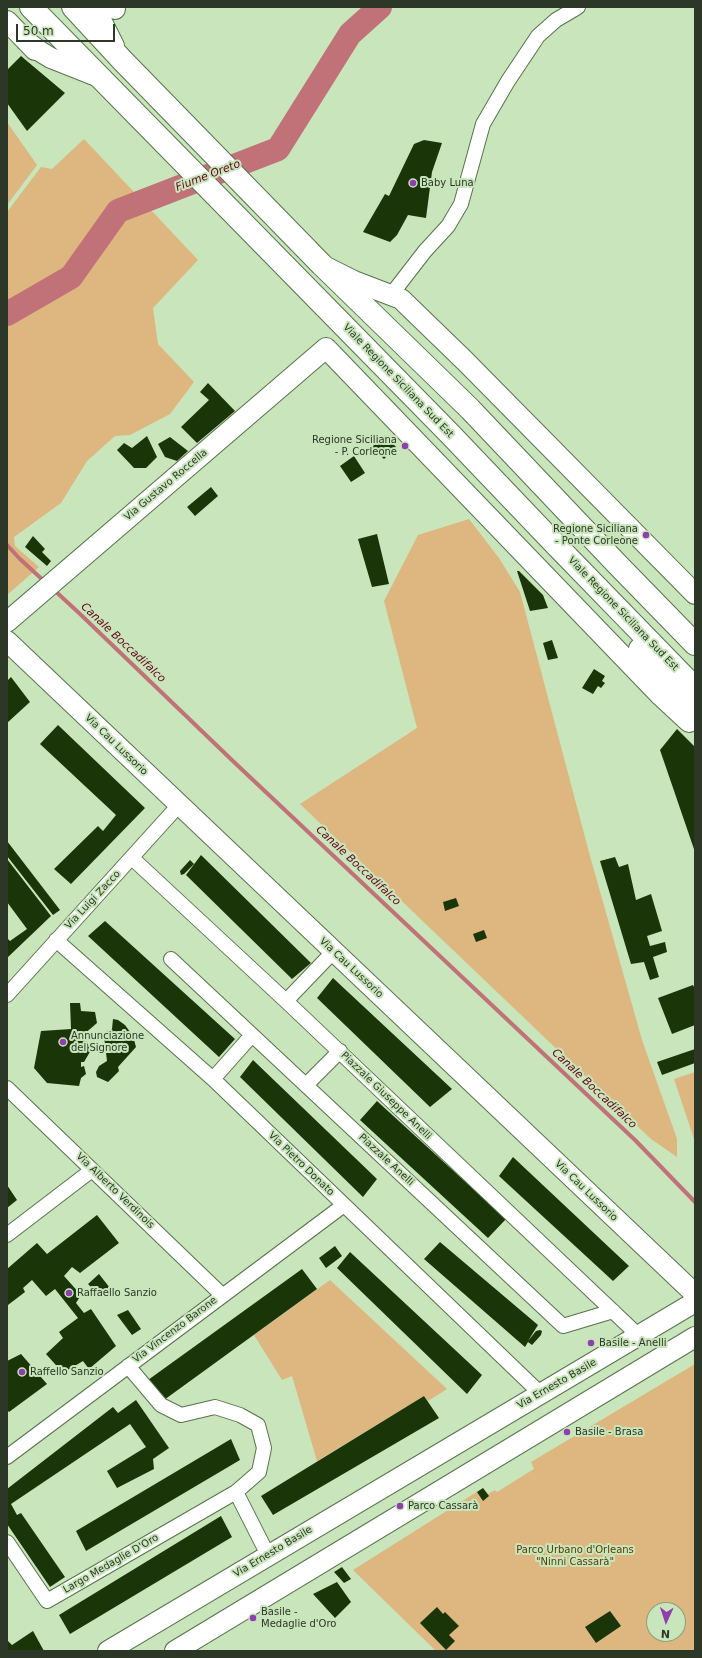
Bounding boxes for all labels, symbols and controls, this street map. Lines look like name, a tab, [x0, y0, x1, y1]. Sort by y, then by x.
scale bar	[18, 16, 117, 42]
text: 50 m	[23, 24, 54, 38]
water label: Fiume Oreto	[174, 158, 242, 194]
place label: Baby Luna	[421, 177, 474, 189]
marker: Baby Luna	[408, 178, 418, 188]
street label: Viale Regione Siciliana Sud Est	[340, 322, 456, 440]
place label: Regione Siciliana - P. Corleone	[312, 434, 397, 458]
marker: Regione Siciliana - P. Corleone	[400, 441, 410, 451]
street label: Via Gustavo Roccella	[122, 447, 210, 523]
place label: Regione Siciliana - Ponte Corleone	[553, 523, 638, 546]
marker: Regione Siciliana - Ponte Corleone	[641, 530, 651, 540]
street label: Viale Regione Siciliana Sud Est	[565, 555, 681, 673]
water label: Canale Boccadifalco	[78, 600, 168, 686]
street label: Via Cau Lussorio	[82, 712, 150, 778]
water label: Canale Boccadifalco	[313, 823, 403, 909]
street label: Via Luigi Zacco	[63, 868, 123, 932]
street label: Via Cau Lussorio	[317, 935, 385, 1001]
place label: Annunciazione del Signore	[71, 1030, 144, 1054]
marker: Annunciazione del Signore	[58, 1037, 68, 1047]
water label: Canale Boccadifalco	[549, 1046, 639, 1132]
street label: Piazzale Giuseppe Anelli	[338, 1050, 434, 1142]
street label: Via Pietro Donato	[266, 1130, 336, 1198]
street label: Piazzale Anelli	[356, 1131, 416, 1189]
street label: Via Alberto Verdinois	[73, 1151, 157, 1231]
street label: Via Cau Lussorio	[552, 1158, 620, 1224]
place label: Raffaello Sanzio	[77, 1287, 157, 1299]
marker: Raffaello Sanzio	[64, 1288, 74, 1298]
street label: Via Vincenzo Barone	[130, 1294, 220, 1366]
place label: Basile - Anelli	[599, 1337, 667, 1349]
marker: Basile - Anelli	[586, 1338, 596, 1348]
street label: Via Ernesto Basile	[515, 1356, 599, 1412]
place label: Raffello Sanzio	[30, 1366, 104, 1378]
marker: Raffello Sanzio	[17, 1367, 27, 1377]
place label: Basile - Brasa	[575, 1426, 643, 1438]
marker: Basile - Brasa	[562, 1427, 572, 1437]
place label: Parco Cassarà	[408, 1500, 478, 1512]
marker: Parco Cassarà	[395, 1501, 405, 1511]
street label: Via Ernesto Basile	[231, 1524, 315, 1580]
street label: Largo Medaglie D'Oro	[61, 1532, 161, 1596]
park label: Parco Urbano d'Orleans "Ninni Cassarà"	[516, 1544, 634, 1568]
north arrow	[646, 1602, 686, 1642]
place label: Basile - Medaglie d'Oro	[261, 1606, 336, 1630]
marker: Basile - Medaglie d'Oro	[248, 1613, 258, 1623]
text: N	[660, 1627, 670, 1640]

